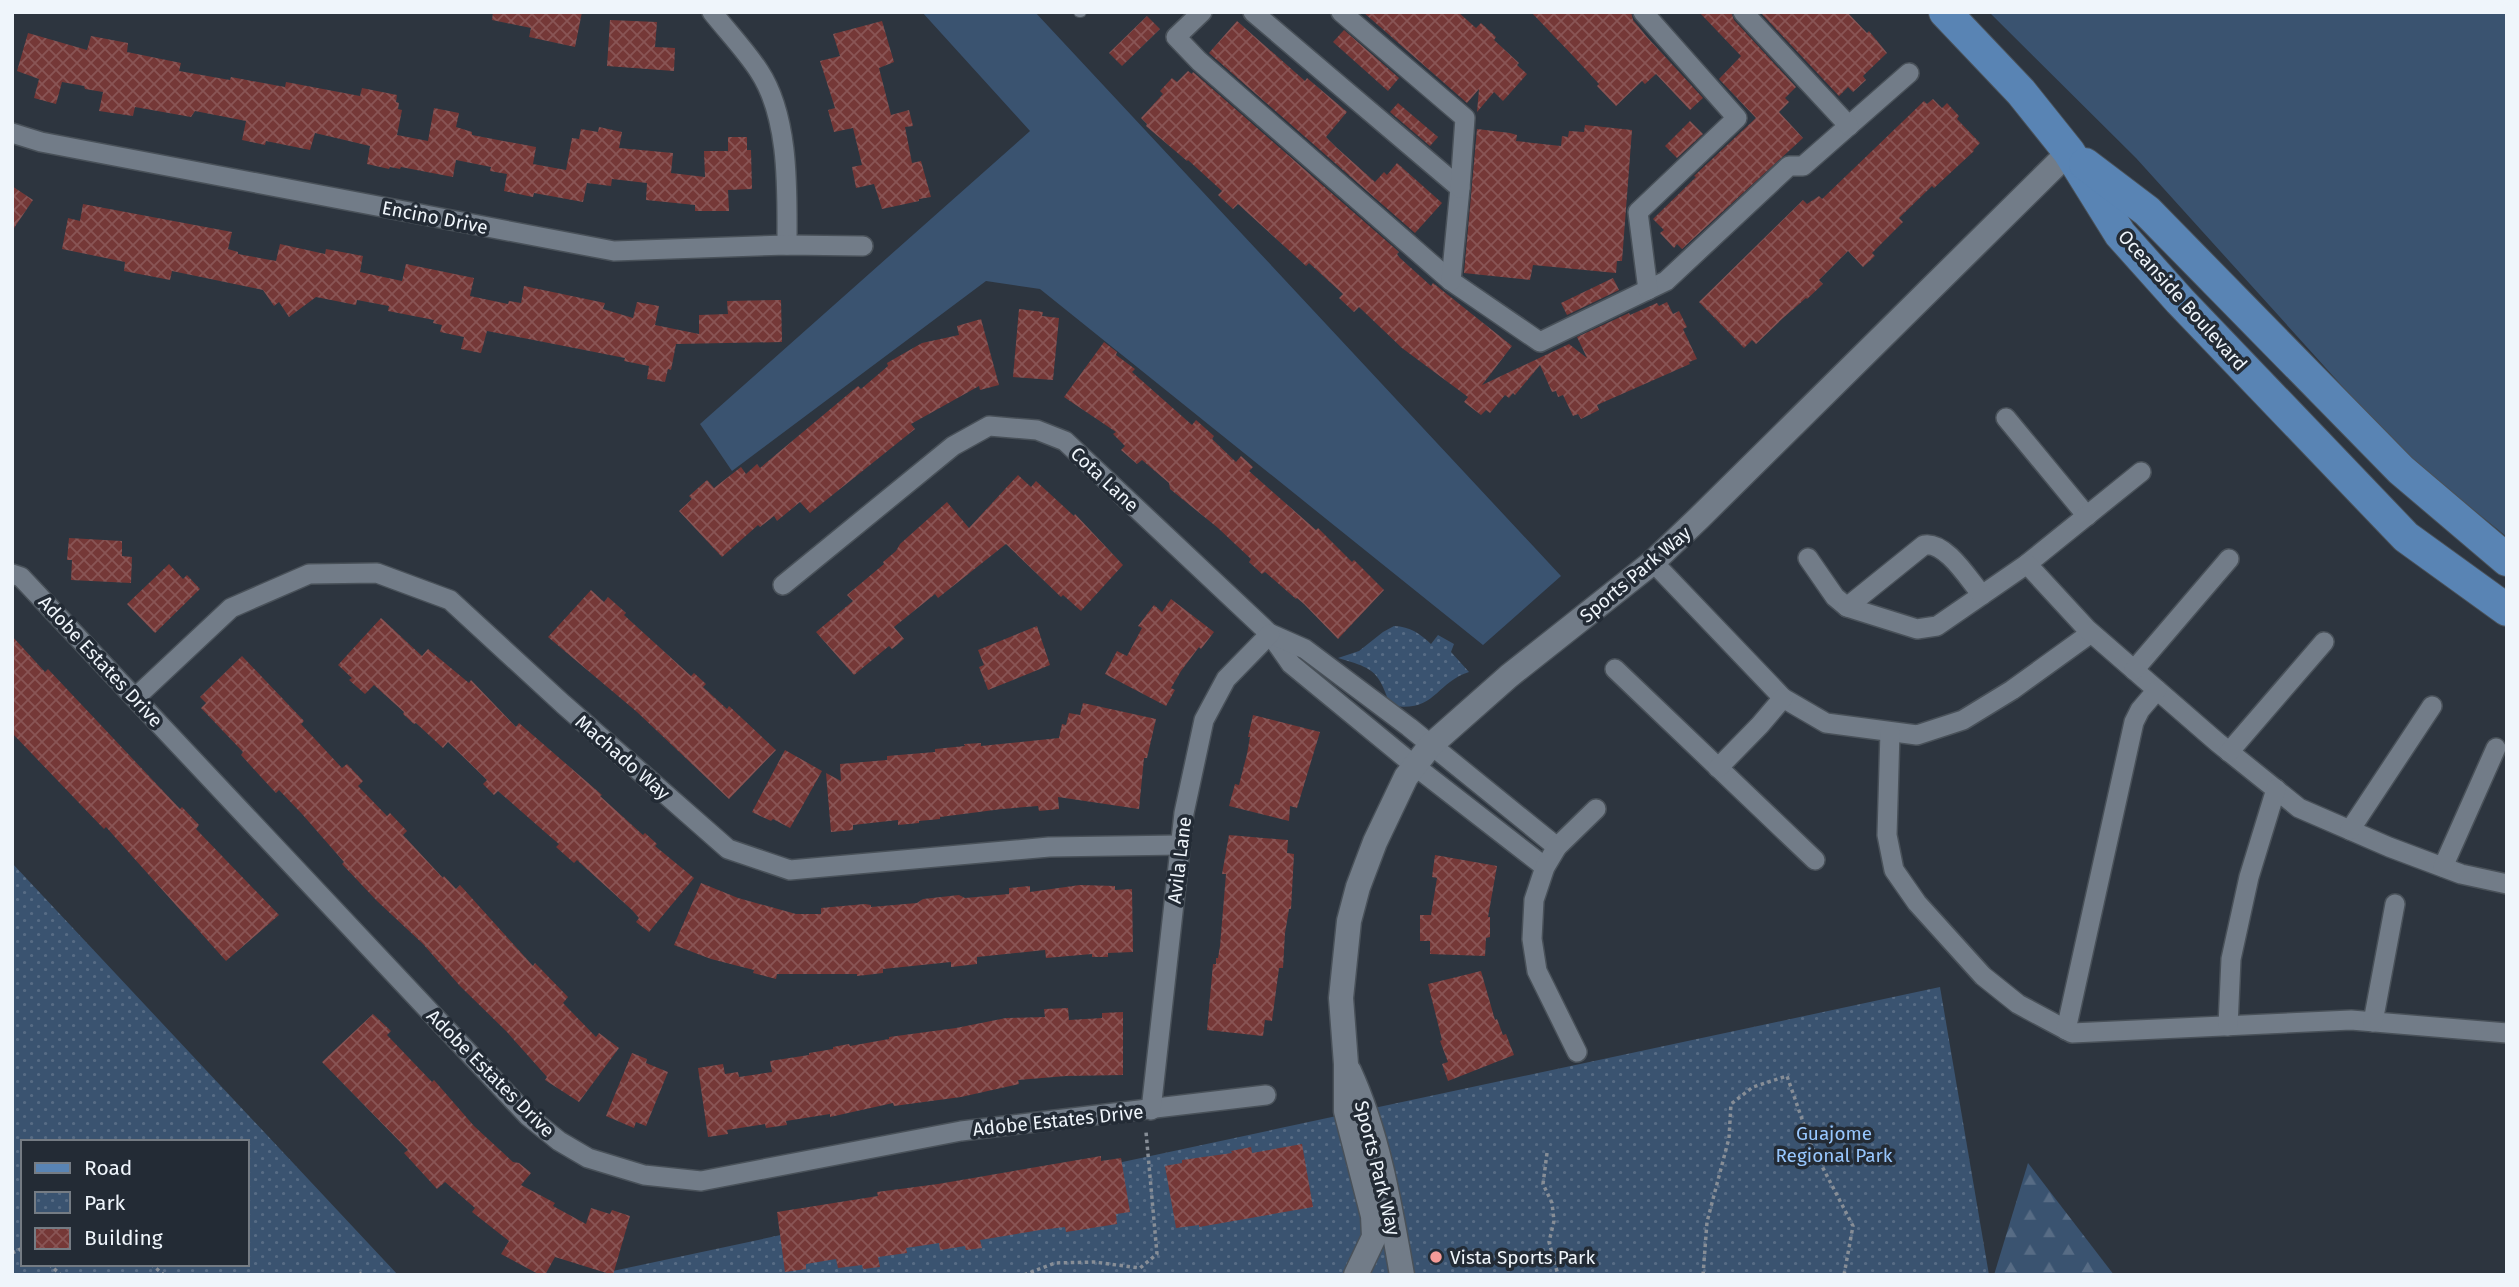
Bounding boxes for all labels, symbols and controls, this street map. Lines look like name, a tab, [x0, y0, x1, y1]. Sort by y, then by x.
street label: Encino Drive	[380, 196, 490, 239]
street label: Oceanside Boulevard	[2113, 225, 2252, 375]
street label: Cota Lane	[1066, 442, 1143, 517]
street label: Sports Park Way	[1575, 521, 1696, 627]
street label: Adobe Estates Drive	[34, 591, 167, 732]
street label: Machado Way	[571, 710, 675, 805]
street label: Avila Lane	[1163, 815, 1196, 905]
street label: Adobe Estates Drive	[422, 1005, 559, 1142]
street label: Sports Park Way	[1350, 1098, 1405, 1238]
street label: Adobe Estates Drive	[972, 1100, 1144, 1141]
park label: Guajome Regional Park	[1775, 1122, 1893, 1167]
legend	[21, 1140, 248, 1266]
text: Road	[84, 1155, 132, 1181]
text: Park	[84, 1190, 126, 1216]
text: Building	[84, 1225, 163, 1251]
place label: Vista Sports Park	[1450, 1246, 1595, 1269]
marker: Vista Sports Park	[1428, 1249, 1444, 1265]

